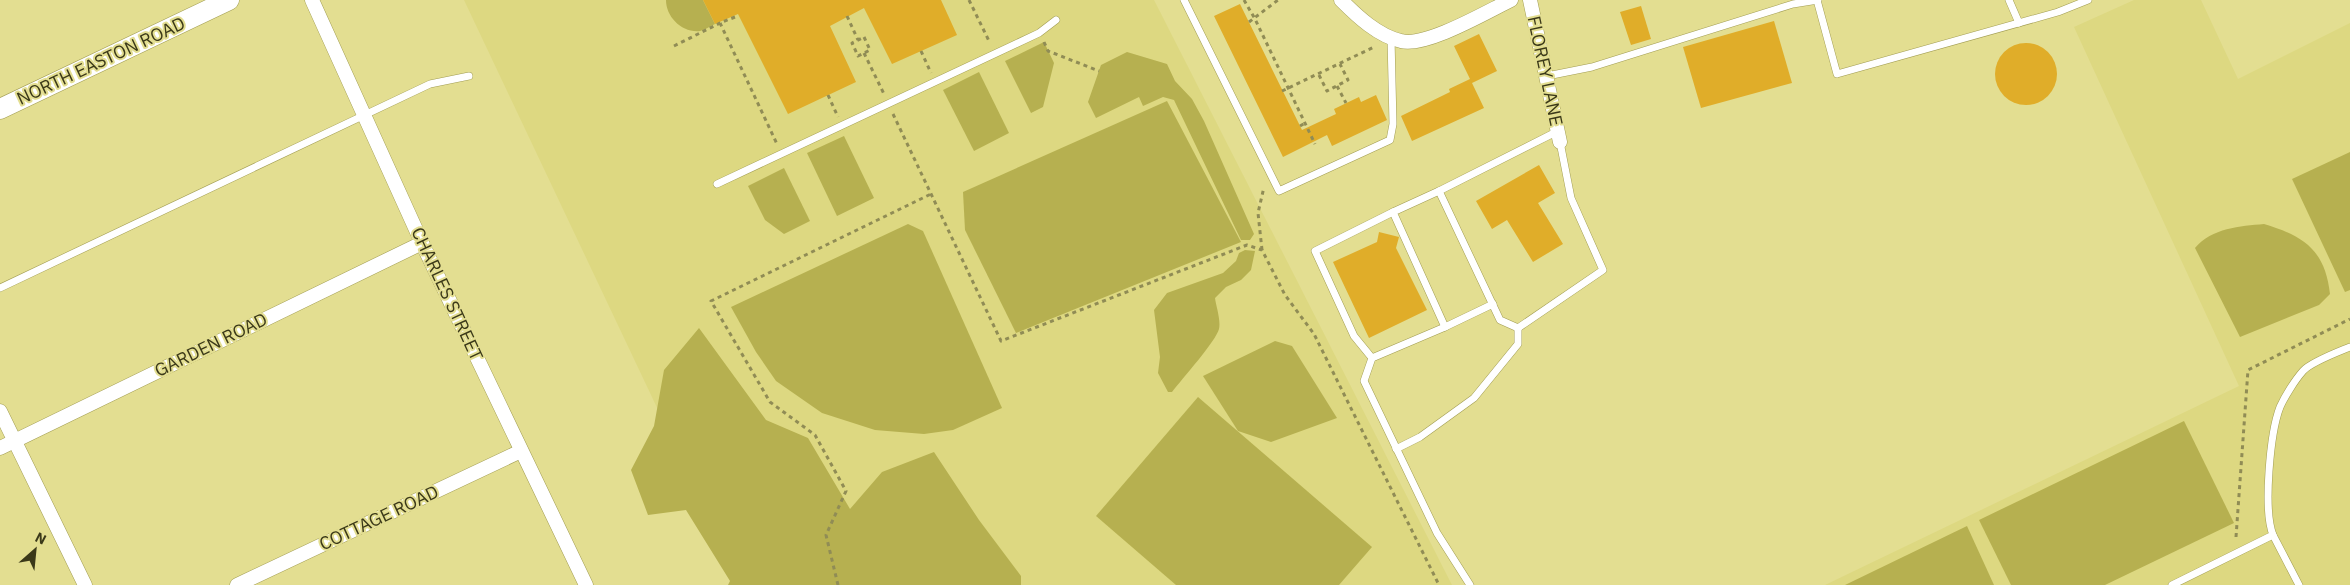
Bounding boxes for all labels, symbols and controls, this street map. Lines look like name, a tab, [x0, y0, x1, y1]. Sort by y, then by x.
street label: NORTH EASTON ROAD	[13, 11, 189, 110]
street label: FLOREY LANE	[1523, 14, 1568, 128]
street label: CHARLES STREET	[406, 223, 488, 364]
street label: GARDEN ROAD	[151, 307, 271, 382]
street label: COTTAGE ROAD	[315, 480, 442, 555]
north arrow	[10, 525, 60, 575]
text: N	[32, 528, 50, 549]

